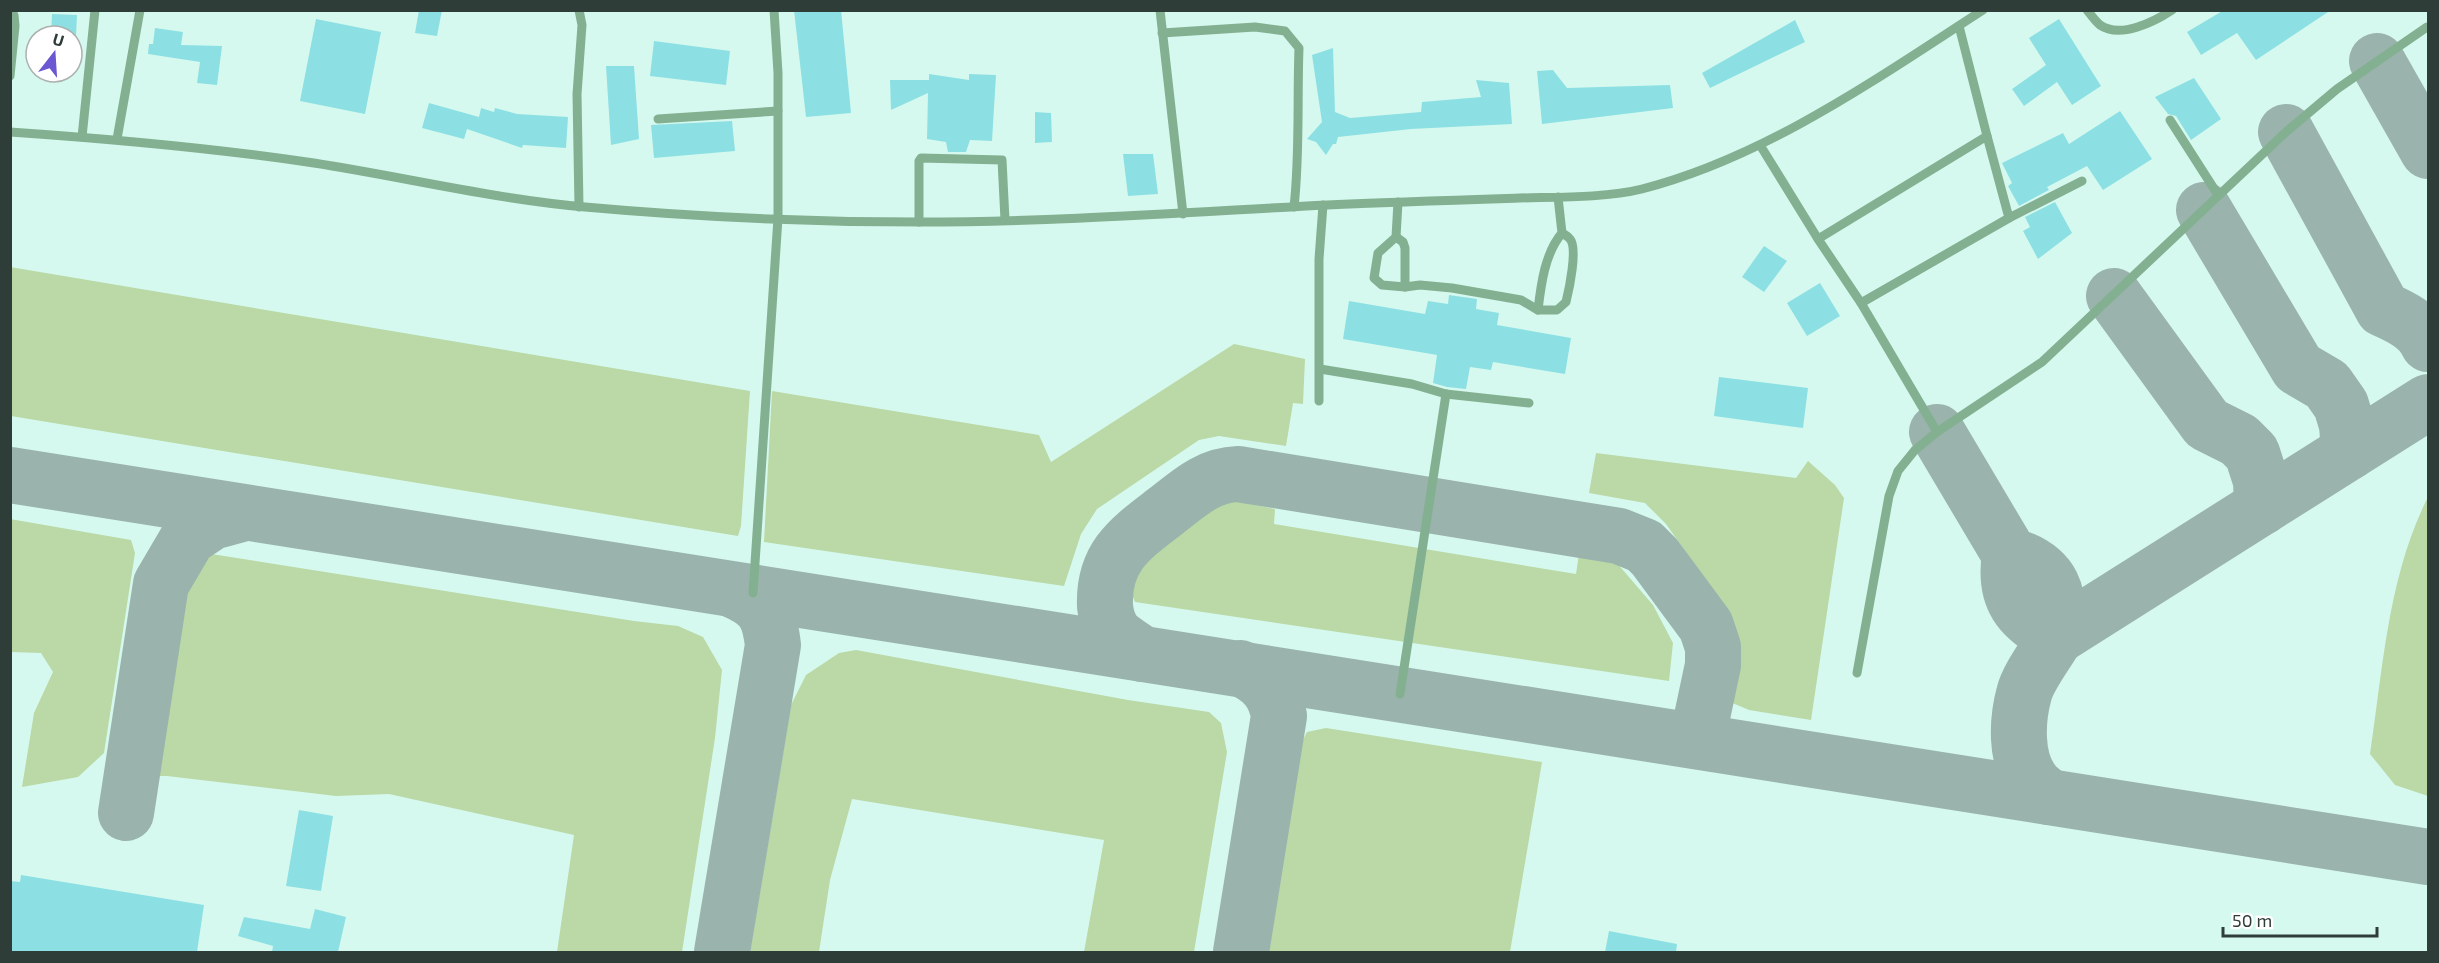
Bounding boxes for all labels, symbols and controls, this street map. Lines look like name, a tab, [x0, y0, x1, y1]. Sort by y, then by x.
north arrow	[24, 24, 84, 84]
text: U	[51, 28, 67, 50]
scale bar	[2223, 900, 2378, 938]
text: 50 m	[2232, 909, 2272, 931]

